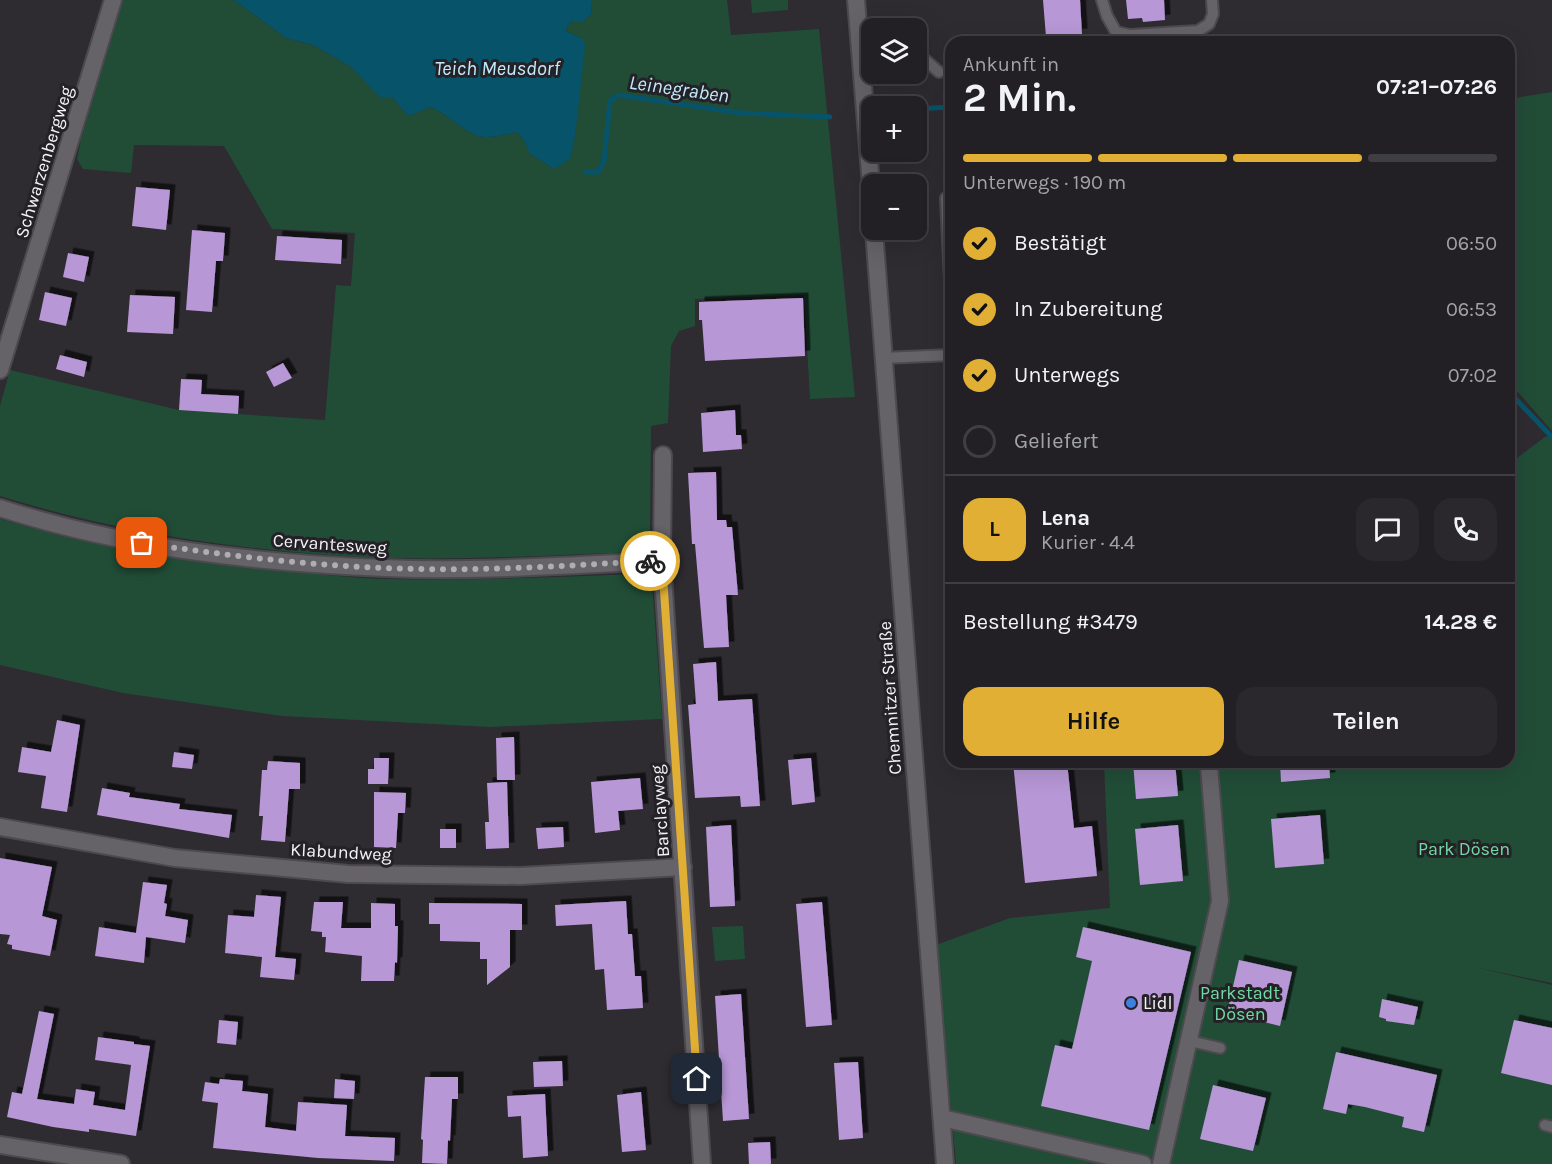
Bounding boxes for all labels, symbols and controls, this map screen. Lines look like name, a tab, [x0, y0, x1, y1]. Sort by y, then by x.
map controls	[861, 18, 927, 240]
button: layers	[861, 18, 927, 84]
text: Ankunft in	[963, 53, 1059, 76]
water label: Teich Meusdorf	[434, 57, 561, 80]
water label: Leinegraben	[627, 71, 731, 107]
text: 07:21–07:26	[1376, 74, 1497, 100]
text: 2 Min.	[963, 75, 1076, 121]
street label: Schwarzenbergweg	[10, 83, 78, 241]
button: +	[861, 96, 927, 162]
text: Unterwegs · 190 m	[963, 171, 1126, 194]
button: −	[861, 174, 927, 240]
icon: check	[963, 227, 996, 260]
text: Bestätigt	[1014, 230, 1106, 256]
text: 06:50	[1446, 232, 1497, 255]
icon: check	[963, 293, 996, 326]
text: In Zubereitung	[1014, 296, 1162, 322]
text: 06:53	[1446, 298, 1497, 321]
icon: check	[963, 359, 996, 392]
text: Unterwegs	[1014, 362, 1120, 388]
text: 07:02	[1448, 364, 1497, 387]
text: Geliefert	[1014, 428, 1099, 454]
button: chat	[1356, 498, 1419, 561]
button: phone	[1434, 498, 1497, 561]
text: Lena	[1041, 505, 1090, 531]
text: L	[989, 516, 1000, 542]
pin	[116, 517, 167, 568]
icon: bag	[125, 526, 158, 559]
street label: Cervantesweg	[272, 529, 388, 559]
courier	[620, 531, 680, 591]
text: Kurier · 4.4	[1041, 531, 1135, 554]
icon: bike	[634, 545, 667, 578]
text: Bestellung #3479	[963, 609, 1138, 635]
text: 14.28 €	[1424, 609, 1497, 635]
street label: Chemnitzer Straße	[874, 620, 906, 776]
button: Hilfe	[963, 687, 1224, 756]
button: Teilen	[1236, 687, 1497, 756]
street label: Barclayweg	[646, 764, 674, 858]
street label: Klabundweg	[290, 838, 392, 866]
park label: Park Dösen	[1418, 838, 1510, 860]
park label: Parkstadt Dösen	[1200, 982, 1280, 1025]
place label: Lidl	[1143, 992, 1172, 1014]
marker: Lidl	[1124, 996, 1138, 1010]
pin	[671, 1053, 722, 1104]
icon: home	[680, 1062, 713, 1095]

